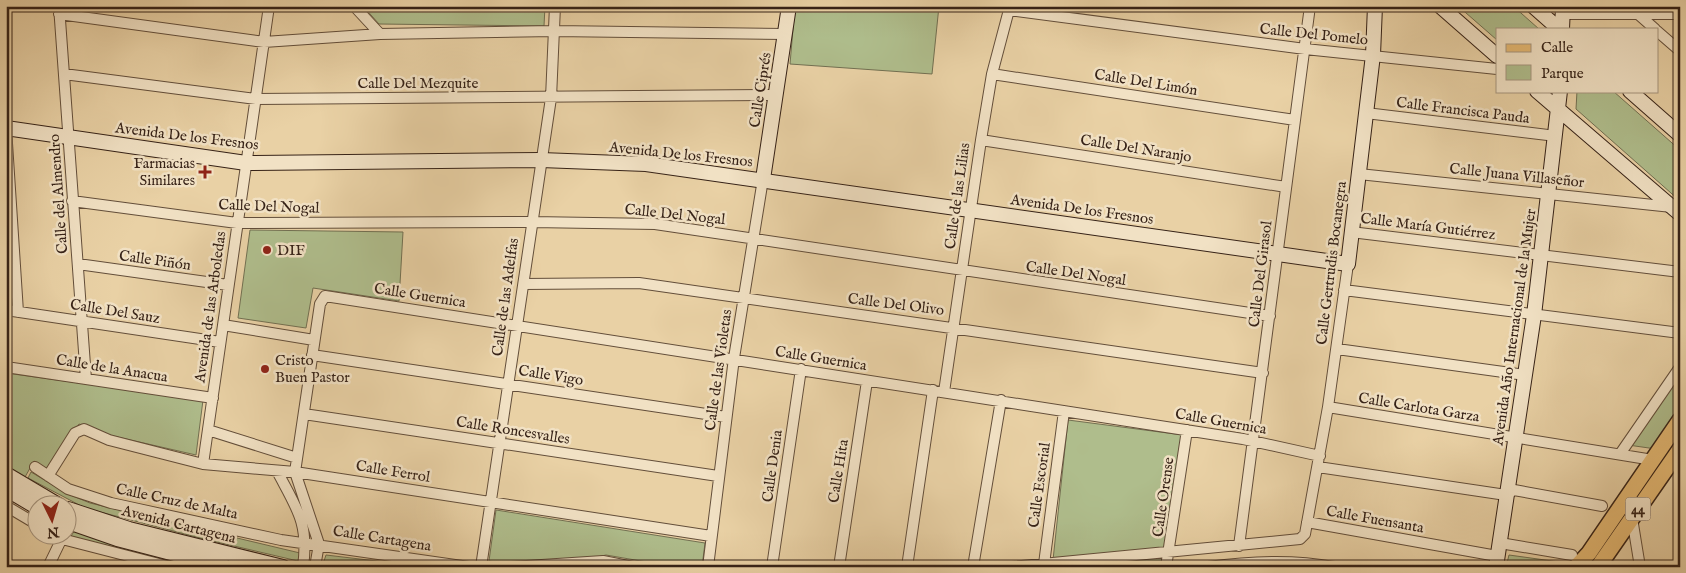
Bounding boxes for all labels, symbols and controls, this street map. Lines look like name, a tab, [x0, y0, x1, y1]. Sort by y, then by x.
street label: Calle Del Pomelo	[1259, 19, 1369, 50]
legend	[1496, 28, 1658, 92]
text: Calle	[1541, 38, 1573, 57]
street label: Calle Ciprés	[745, 51, 776, 129]
text: Parque	[1541, 64, 1584, 83]
street label: Calle Del Limón	[1093, 65, 1199, 100]
street label: Calle Del Mezquite	[358, 74, 479, 93]
street label: Calle Francisca Pauda	[1395, 93, 1531, 128]
street label: Avenida De los Fresnos	[113, 118, 260, 155]
street label: Calle Del Naranjo	[1079, 130, 1193, 167]
street label: Calle del Almendro	[45, 133, 72, 254]
street label: Avenida De los Fresnos	[607, 137, 754, 171]
street label: Calle de las Lilias	[941, 142, 974, 251]
place label: Farmacias Similares	[133, 154, 195, 190]
street label: Calle Juana Villaseñor	[1449, 159, 1586, 192]
marker: Farmacias Similares	[199, 166, 211, 178]
street label: Calle Gertrudis Bocanegra	[1312, 180, 1351, 346]
street label: Avenida De los Fresnos	[1008, 190, 1155, 229]
street label: Calle Del Nogal	[218, 195, 321, 218]
street label: Calle Del Nogal	[624, 200, 727, 229]
street label: Avenida Año Internacional de la Mujer	[1488, 207, 1541, 448]
street label: Calle María Gutiérrez	[1359, 209, 1497, 244]
street label: Calle Del Girasol	[1245, 219, 1277, 328]
street label: Avenida de las Arboledas	[190, 230, 231, 385]
street label: Calle de las Adelfas	[488, 237, 523, 357]
place label: DIF	[277, 241, 305, 260]
marker: DIF	[261, 244, 273, 256]
street label: Calle Piñón	[118, 246, 192, 275]
street label: Calle Del Nogal	[1025, 257, 1128, 290]
street label: Calle Guernica	[373, 279, 468, 312]
street label: Calle Del Olivo	[847, 289, 945, 320]
street label: Calle Del Sauz	[69, 295, 161, 328]
street label: Calle de las Violetas	[701, 308, 736, 432]
street label: Calle Guernica	[774, 342, 869, 375]
street label: Calle de la Anacua	[55, 350, 170, 387]
place label: Cristo Buen Pastor	[275, 351, 350, 387]
street label: Calle Vigo	[517, 361, 585, 390]
marker: Cristo Buen Pastor	[259, 363, 271, 375]
street label: Calle Carlota Garza	[1357, 389, 1481, 427]
street label: Calle Guernica	[1174, 404, 1269, 439]
street label: Calle Roncesvalles	[455, 412, 571, 449]
street label: Calle Denia	[758, 428, 787, 503]
street label: Calle Hita	[824, 437, 853, 504]
street label: Calle Escorial	[1024, 440, 1055, 529]
street label: Calle Ferrol	[354, 456, 432, 487]
street label: Calle Orense	[1148, 456, 1179, 538]
street label: Calle Cruz de Malta	[114, 479, 240, 524]
north arrow	[28, 496, 78, 546]
road number: 44	[1626, 498, 1650, 520]
street label: Avenida Cartagena	[119, 501, 238, 548]
street label: Calle Fuensanta	[1325, 502, 1426, 538]
street label: Calle Cartagena	[331, 521, 433, 556]
text: N	[46, 522, 61, 541]

